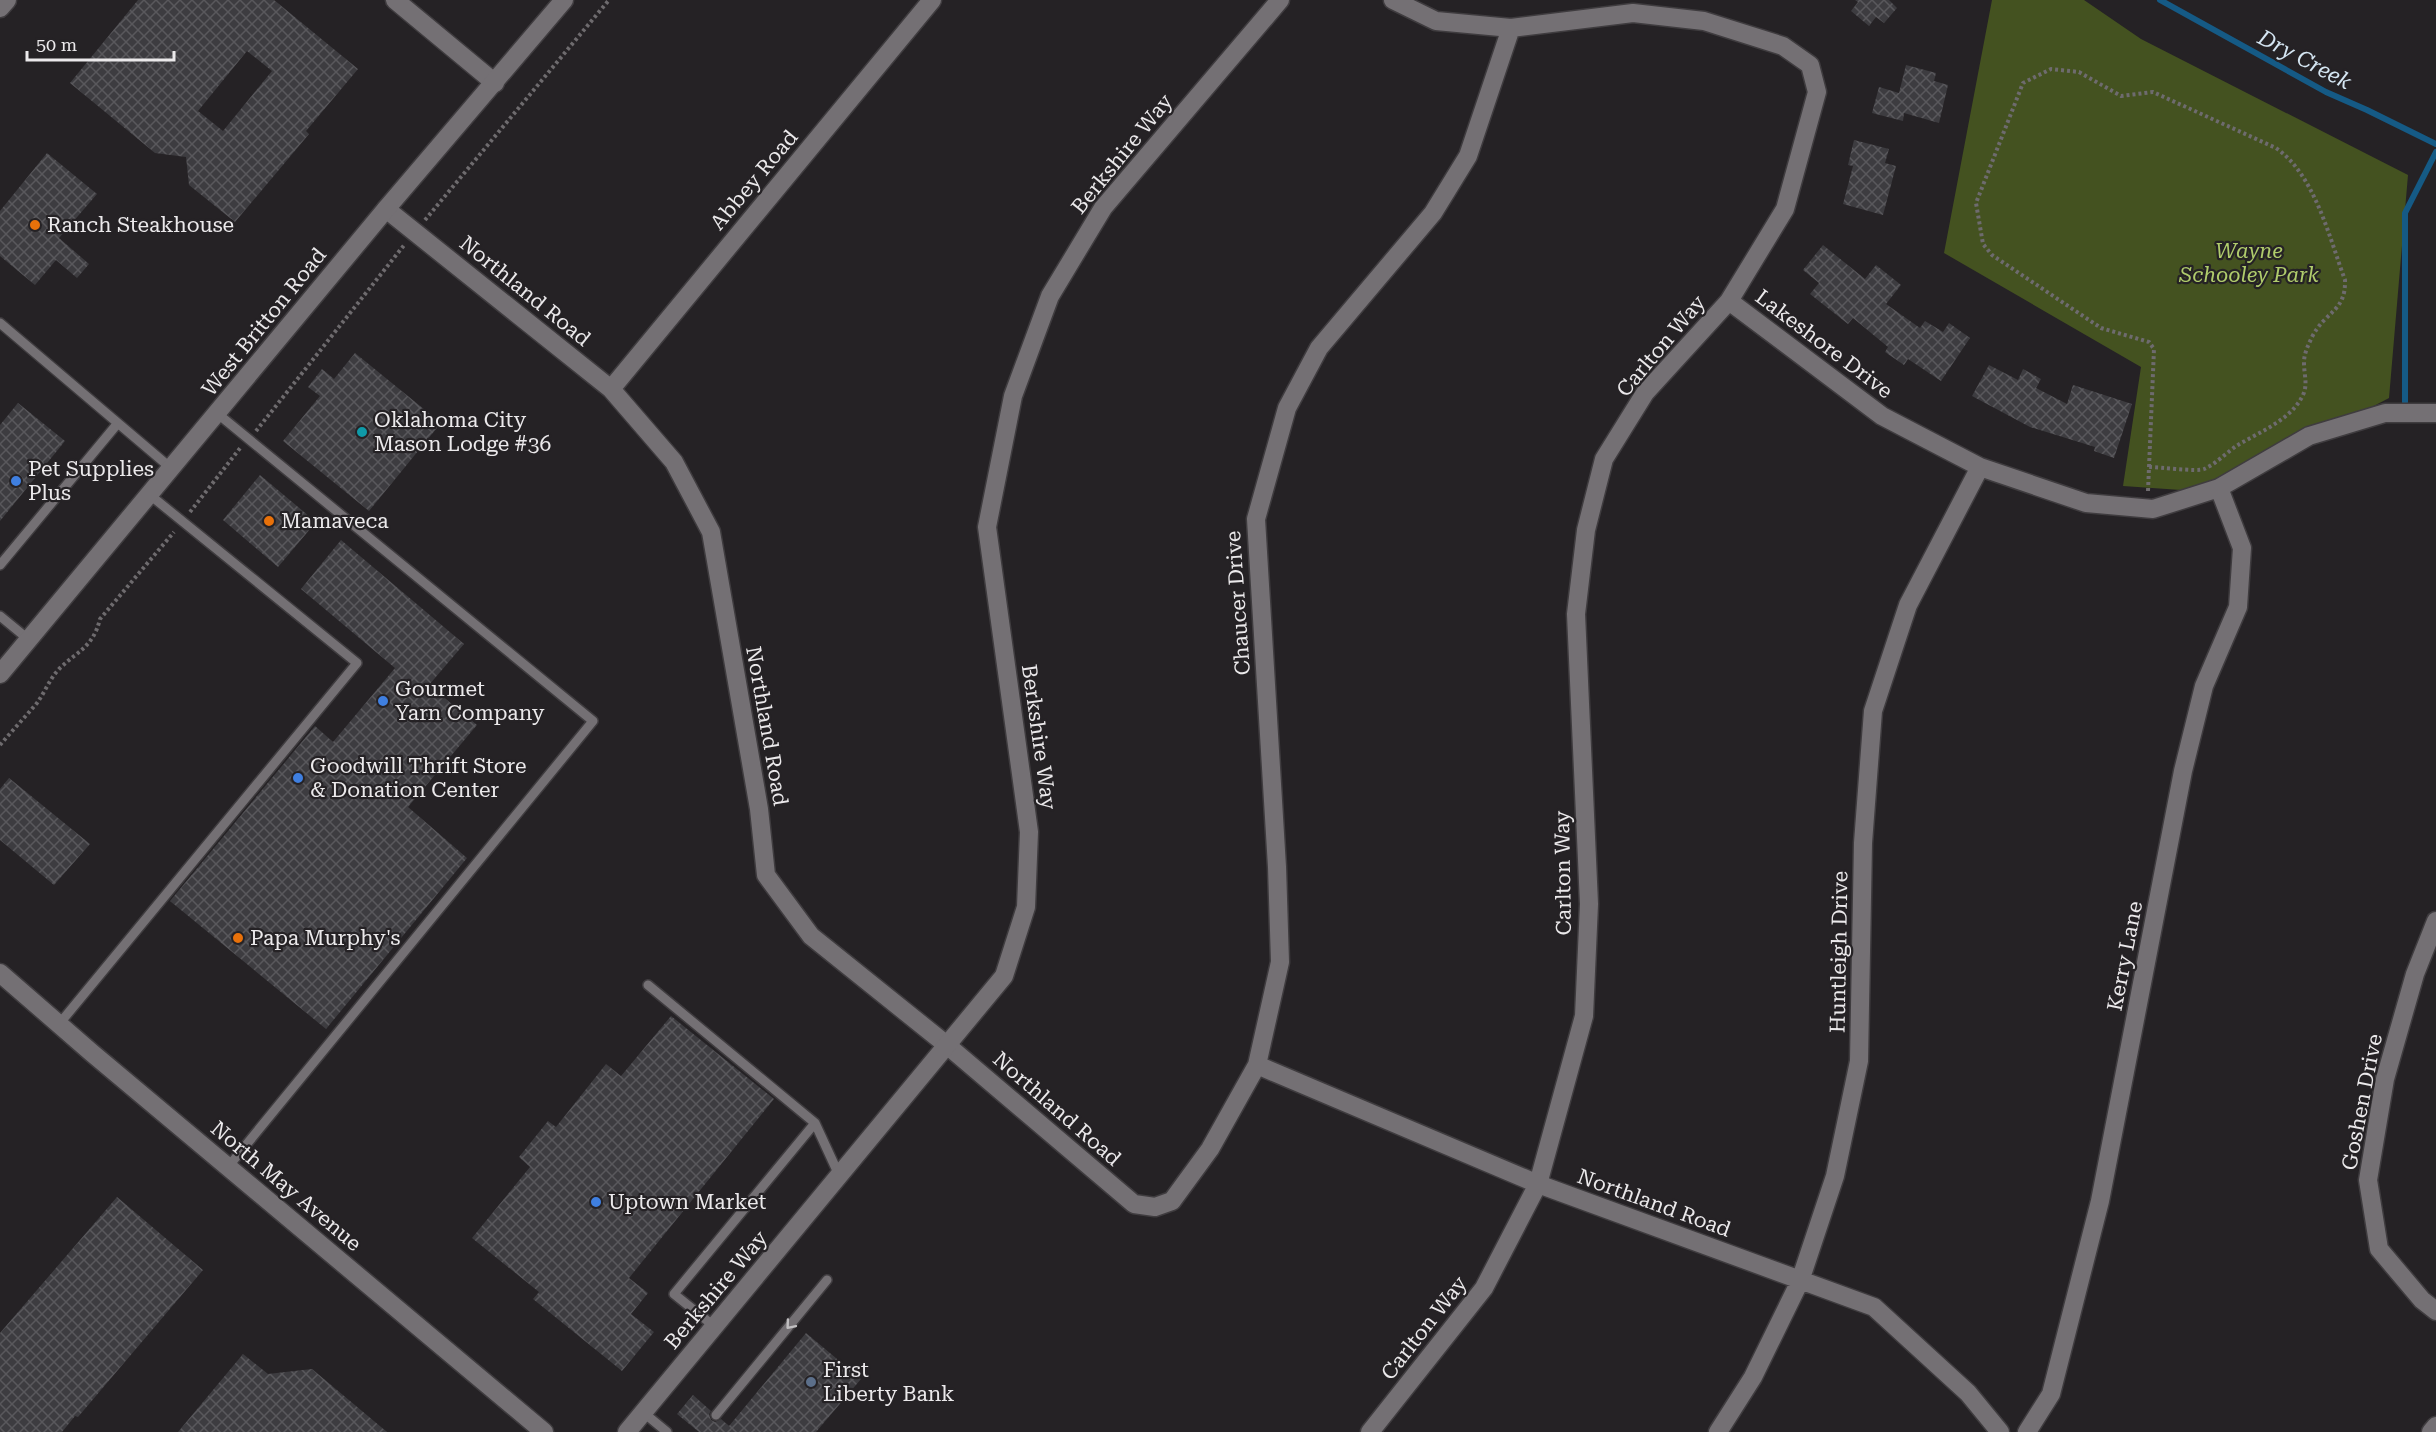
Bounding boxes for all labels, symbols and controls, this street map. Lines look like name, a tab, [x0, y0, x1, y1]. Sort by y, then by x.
scale bar	[27, 24, 174, 62]
water label: Dry Creek	[2253, 24, 2356, 94]
text: 50 m	[36, 34, 77, 55]
street label: Berkshire Way	[1067, 89, 1178, 219]
street label: Abbey Road	[705, 125, 803, 235]
place label: Ranch Steakhouse	[47, 213, 234, 237]
marker: Ranch Steakhouse	[28, 218, 42, 232]
street label: Northland Road	[455, 231, 596, 351]
park label: Wayne Schooley Park	[2178, 239, 2319, 287]
street label: West Britton Road	[197, 243, 331, 401]
street label: Lakeshore Drive	[1751, 285, 1897, 403]
street label: Carlton Way	[1612, 290, 1711, 401]
place label: Oklahoma City Mason Lodge #36	[374, 408, 551, 456]
marker: Oklahoma City Mason Lodge #36	[355, 425, 369, 439]
place label: Pet Supplies Plus	[28, 457, 154, 505]
marker: Pet Supplies Plus	[9, 474, 23, 488]
place label: Mamaveca	[281, 509, 389, 533]
marker: Mamaveca	[262, 514, 276, 528]
street label: Chaucer Drive	[1221, 530, 1255, 676]
street label: Northland Road	[741, 644, 793, 808]
street label: Berkshire Way	[1017, 663, 1061, 812]
place label: Gourmet Yarn Company	[395, 677, 545, 725]
marker: Gourmet Yarn Company	[376, 694, 390, 708]
place label: Goodwill Thrift Store & Donation Center	[310, 754, 527, 802]
marker: Goodwill Thrift Store & Donation Center	[291, 771, 305, 785]
street label: Carlton Way	[1550, 810, 1576, 936]
street label: Huntleigh Drive	[1826, 871, 1852, 1033]
street label: Kerry Lane	[2103, 899, 2147, 1013]
place label: Papa Murphy's	[250, 926, 401, 950]
marker: Papa Murphy's	[231, 931, 245, 945]
street label: Goshen Drive	[2337, 1032, 2387, 1172]
street label: Northland Road	[988, 1047, 1126, 1171]
street label: North May Avenue	[206, 1116, 366, 1256]
street label: Northland Road	[1574, 1164, 1734, 1242]
place label: Uptown Market	[608, 1190, 767, 1214]
marker: Uptown Market	[589, 1195, 603, 1209]
street label: Berkshire Way	[660, 1226, 773, 1354]
street label: Carlton Way	[1376, 1271, 1472, 1384]
one-way arrow	[786, 1318, 797, 1329]
place label: First Liberty Bank	[823, 1358, 954, 1406]
marker: First Liberty Bank	[804, 1375, 818, 1389]

